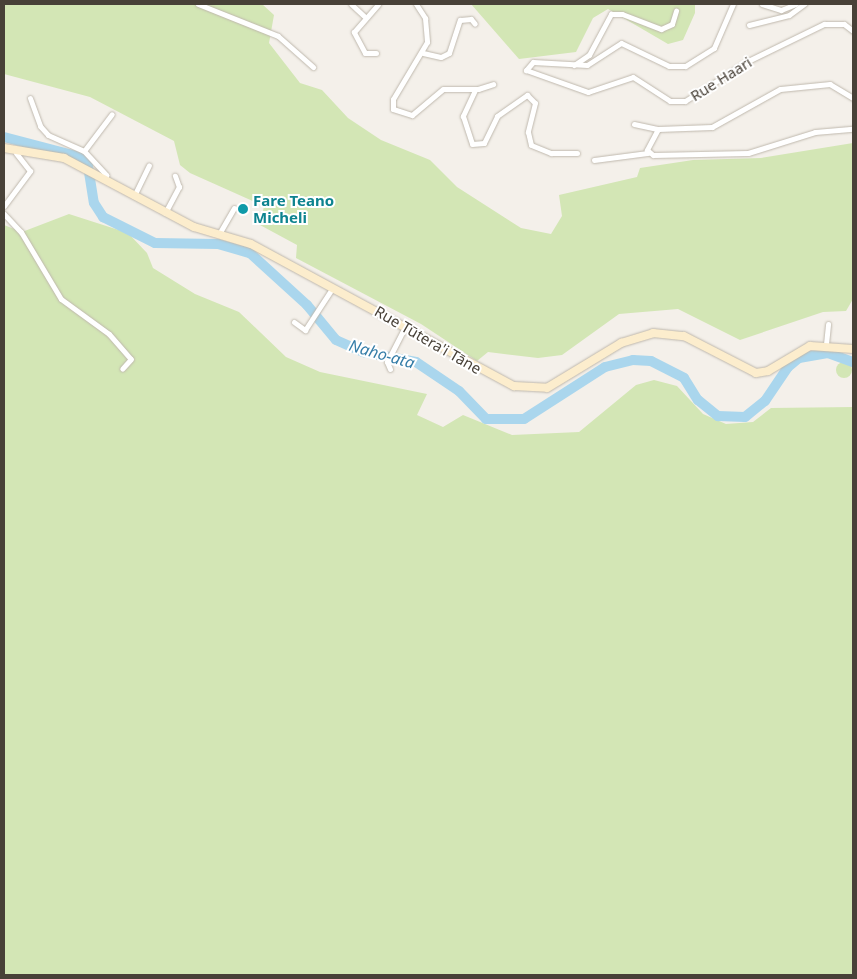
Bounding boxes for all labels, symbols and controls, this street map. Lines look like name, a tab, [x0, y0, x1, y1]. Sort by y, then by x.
street label: Rue Haari	[687, 53, 755, 105]
place label: Fare Teano Micheli	[253, 191, 334, 226]
marker: Fare Teano Micheli	[237, 203, 249, 215]
street label: Rue Tūtera'i Tāne	[371, 302, 485, 378]
water label: Naho-ata	[347, 336, 417, 372]

